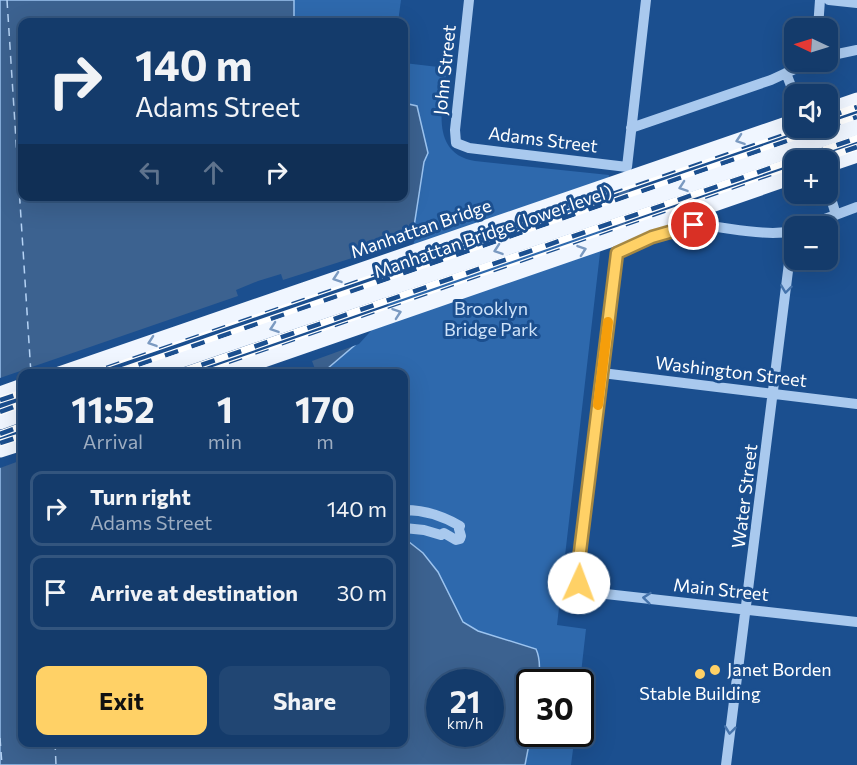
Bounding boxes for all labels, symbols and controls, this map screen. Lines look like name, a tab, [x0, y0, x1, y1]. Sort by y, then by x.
north arrow	[784, 18, 838, 72]
map controls	[784, 18, 838, 270]
street label: John Street	[428, 24, 460, 116]
text: 140 m	[135, 38, 252, 90]
icon: right	[36, 42, 114, 120]
button: sound	[784, 84, 838, 138]
text: Adams Street	[135, 90, 300, 123]
street label: Adams Street	[487, 121, 599, 157]
one-way arrow	[735, 133, 746, 146]
button: +	[784, 150, 838, 204]
icon: left	[134, 156, 167, 189]
icon: ahead	[197, 156, 230, 189]
icon: right	[260, 156, 293, 189]
street label: Manhattan Bridge (lower level)	[371, 180, 615, 282]
one-way arrow	[678, 180, 688, 192]
street label: Manhattan Bridge	[347, 194, 494, 262]
pin	[668, 199, 719, 250]
icon: arrive	[677, 208, 710, 241]
button: −	[784, 216, 838, 270]
one-way arrow	[493, 243, 504, 256]
one-way arrow	[576, 244, 587, 257]
one-way arrow	[332, 271, 343, 284]
one-way arrow	[780, 285, 793, 294]
park label: Brooklyn Bridge Park	[444, 297, 538, 340]
one-way arrow	[391, 308, 402, 321]
one-way arrow	[269, 320, 280, 333]
one-way arrow	[147, 334, 158, 347]
street label: Washington Street	[654, 351, 808, 391]
text: 11:52	[71, 386, 155, 430]
text: 1	[217, 386, 233, 430]
text: 170	[295, 386, 355, 430]
text: Arrival	[83, 429, 143, 453]
text: min	[208, 429, 242, 453]
text: m	[316, 429, 334, 453]
street label: Water Street	[727, 442, 761, 549]
text: Turn right	[90, 483, 191, 510]
icon: right	[39, 492, 72, 525]
text: 140 m	[327, 495, 387, 522]
text: Adams Street	[90, 510, 212, 534]
position arrow	[547, 551, 611, 615]
street label: Main Street	[672, 573, 770, 605]
icon: arrive	[39, 576, 72, 609]
text: Arrive at destination	[90, 579, 298, 606]
text: 30 m	[337, 579, 387, 606]
one-way arrow	[642, 592, 651, 605]
place label: Janet Borden	[727, 658, 832, 680]
marker: Janet Borden	[708, 663, 722, 677]
button: Exit	[36, 666, 207, 735]
button: Share	[219, 666, 390, 735]
marker: Stable Building	[693, 667, 707, 681]
speed limit sign: 30	[516, 669, 594, 747]
text: 21	[450, 682, 480, 719]
place label: Stable Building	[639, 682, 761, 704]
text: km/h	[447, 714, 483, 732]
one-way arrow	[725, 725, 737, 734]

